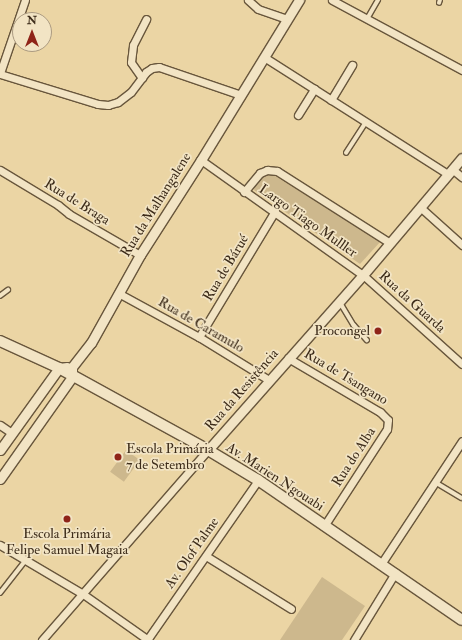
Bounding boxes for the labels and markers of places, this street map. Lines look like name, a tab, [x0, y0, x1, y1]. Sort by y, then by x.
place label: Procongel	[314, 323, 370, 339]
marker: Procongel	[373, 326, 383, 336]
place label: Escola Primária 7 de Setembro	[126, 441, 214, 474]
marker: Escola Primária 7 de Setembro	[113, 452, 123, 462]
marker: Escola Primária Felipe Samuel Magaia	[62, 514, 72, 524]
place label: Escola Primária Felipe Samuel Magaia	[6, 526, 128, 558]

